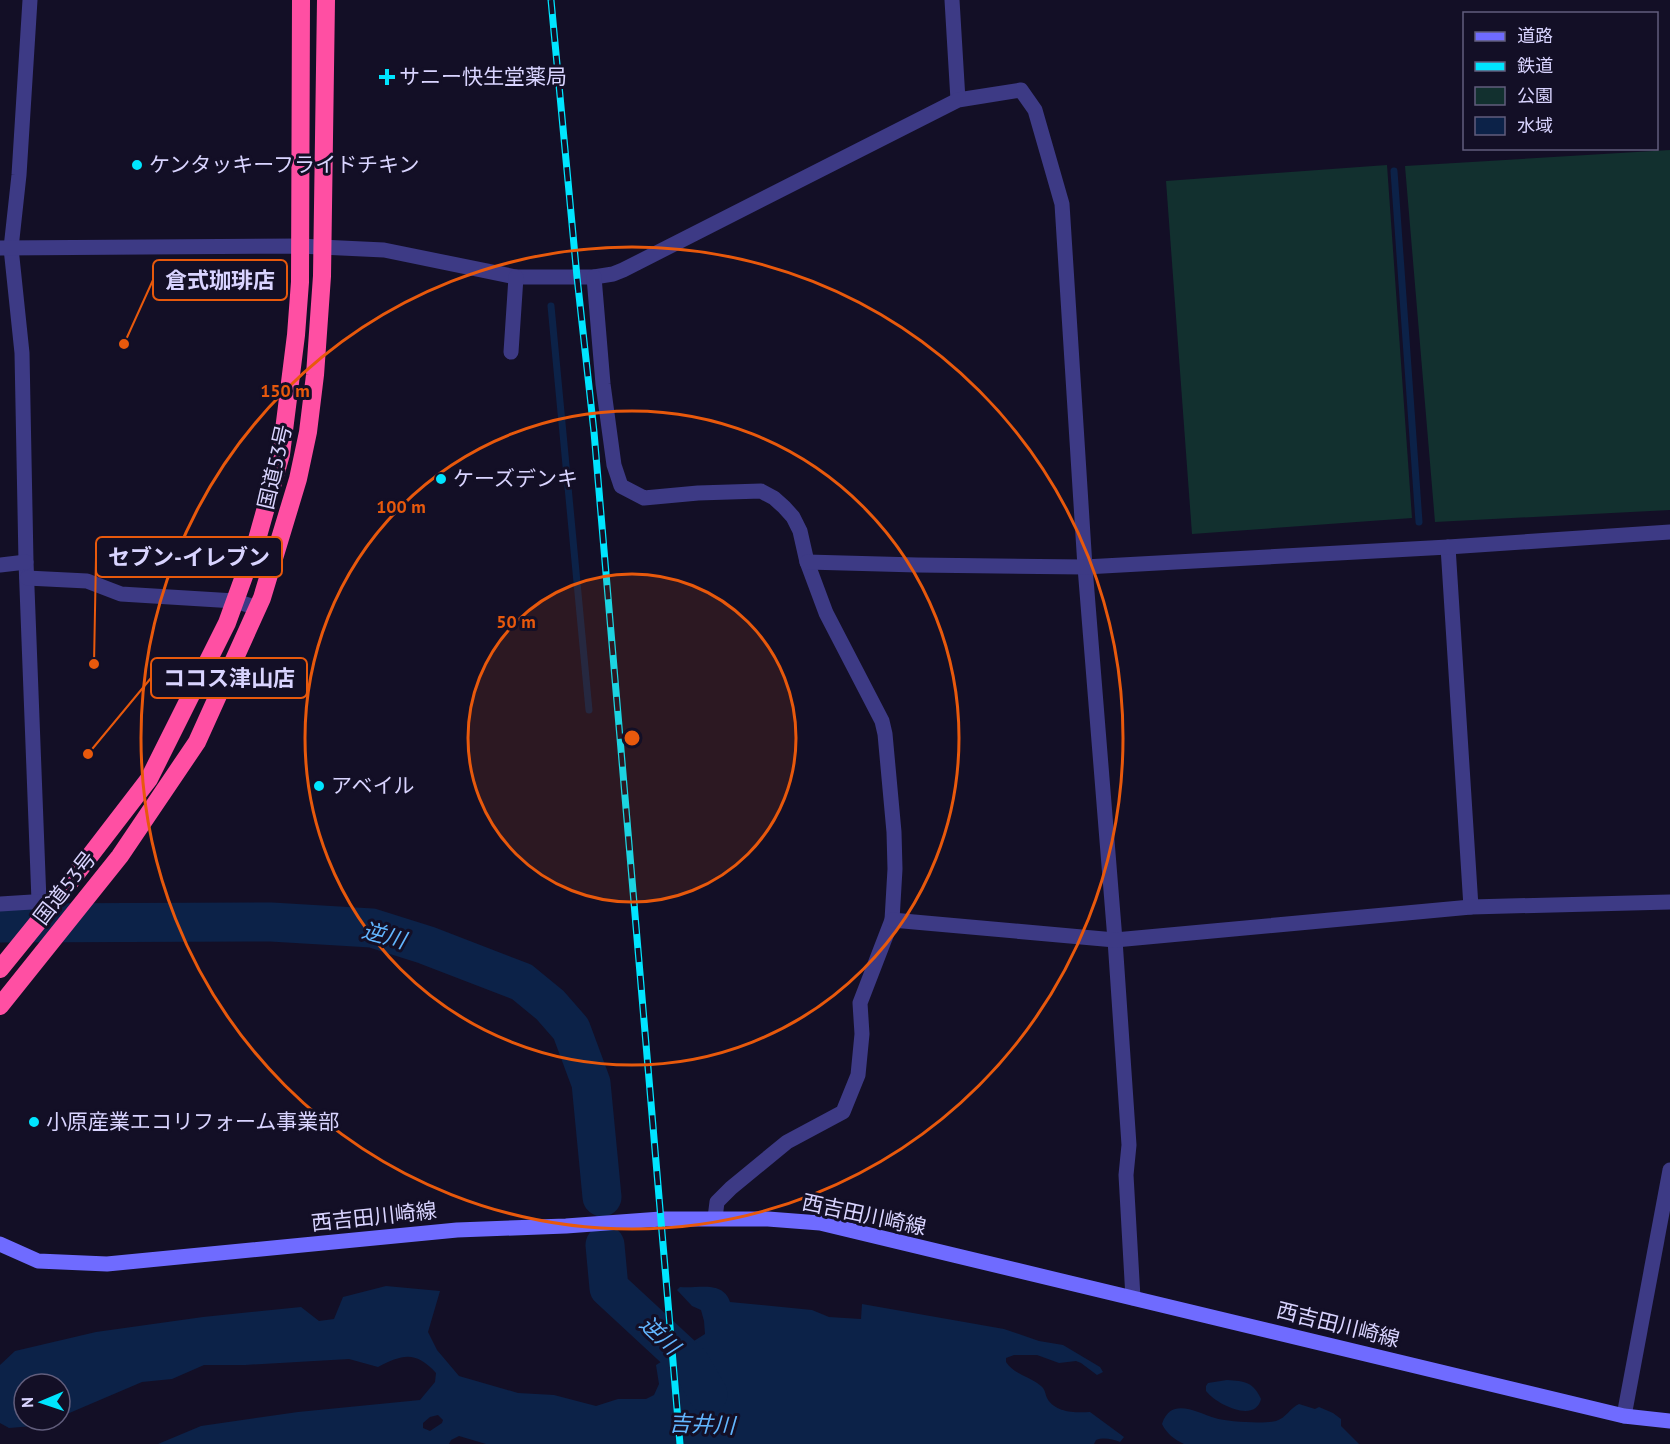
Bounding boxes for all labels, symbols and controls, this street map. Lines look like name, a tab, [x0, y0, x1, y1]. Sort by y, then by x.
legend	[1463, 12, 1658, 150]
text: 道路	[1517, 24, 1553, 47]
text: 鉄道	[1517, 54, 1553, 77]
place label: サニー快生堂薬局	[399, 63, 567, 90]
marker: サニー快生堂薬局	[380, 70, 394, 84]
text: 公園	[1517, 84, 1553, 107]
text: 水域	[1517, 114, 1553, 137]
place label: ケンタッキーフライドチキン	[149, 151, 419, 178]
marker: ケンタッキーフライドチキン	[130, 158, 144, 172]
callout: 倉式珈琲店	[153, 260, 287, 300]
text: 倉式珈琲店	[165, 266, 275, 294]
text: 150 m	[260, 379, 310, 402]
street label: 国道53号	[252, 422, 297, 512]
place label: ケーズデンキ	[453, 465, 578, 492]
marker: ケーズデンキ	[434, 472, 448, 486]
text: 100 m	[376, 495, 426, 518]
callout: セブン-イレブン	[96, 537, 282, 577]
text: セブン-イレブン	[108, 543, 270, 571]
text: 50 m	[496, 610, 536, 633]
callout: ココス津山店	[151, 658, 307, 698]
text: ココス津山店	[163, 664, 295, 692]
centre of rings	[622, 728, 642, 748]
place label: アベイル	[331, 772, 415, 799]
marker: アベイル	[312, 779, 326, 793]
street label: 国道53号	[28, 846, 102, 930]
water label: 逆川	[359, 916, 411, 955]
place label: 小原産業エコリフォーム事業部	[46, 1108, 339, 1135]
marker: 小原産業エコリフォーム事業部	[27, 1115, 41, 1129]
street label: 西吉田川崎線	[800, 1188, 929, 1241]
street label: 西吉田川崎線	[310, 1196, 438, 1237]
street label: 西吉田川崎線	[1274, 1296, 1403, 1353]
water label: 逆川	[634, 1310, 687, 1362]
north arrow	[12, 1372, 72, 1432]
text: N	[17, 1397, 37, 1408]
water label: 吉井川	[669, 1409, 737, 1439]

